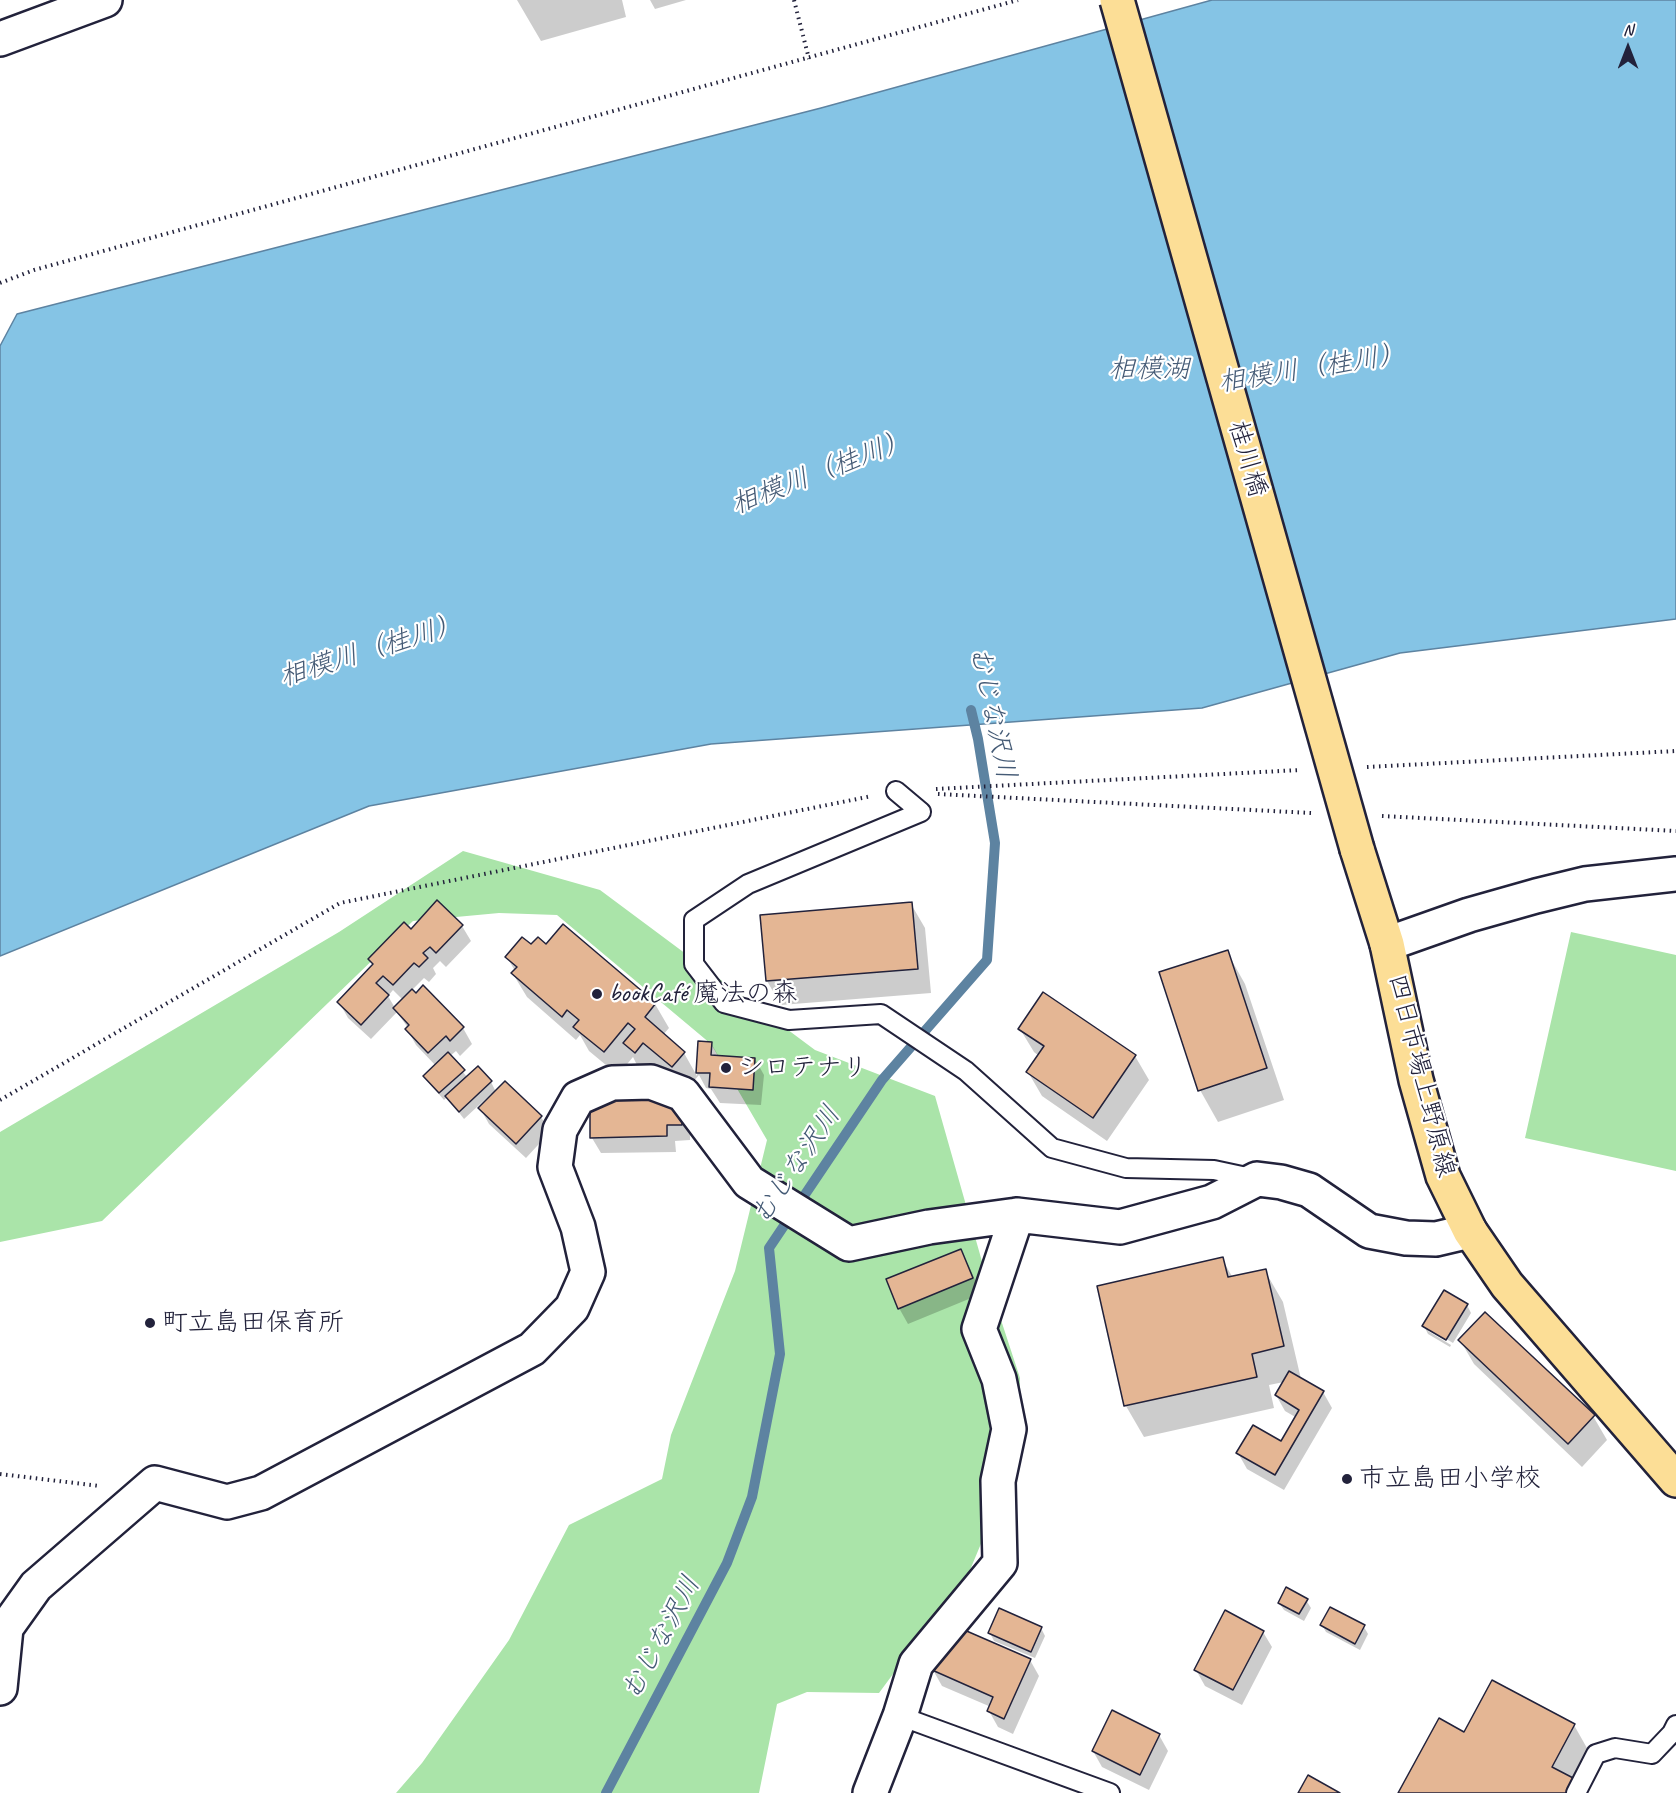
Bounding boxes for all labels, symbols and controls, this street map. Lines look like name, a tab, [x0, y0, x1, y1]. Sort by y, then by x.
north arrow	[1598, 18, 1658, 78]
text: N	[1623, 20, 1633, 40]
water label: 相模川（桂川）	[1216, 338, 1408, 400]
water label: 相模湖	[1109, 354, 1189, 386]
street label: 桂川橋	[1221, 417, 1273, 501]
water label: 相模川（桂川）	[727, 424, 915, 522]
water label: 相模川（桂川）	[276, 608, 466, 694]
water label: むじな沢川	[962, 644, 1022, 782]
street label: 四日市場上野原線	[1381, 971, 1461, 1181]
place label: bookCafé 魔法の森	[609, 978, 797, 1010]
marker: bookCafé 魔法の森	[590, 987, 604, 1001]
place label: シロテナリ	[738, 1052, 868, 1084]
marker: シロテナリ	[719, 1061, 733, 1075]
water label: むじな沢川	[746, 1100, 848, 1230]
place label: 町立島田保育所	[162, 1307, 344, 1339]
marker: 町立島田保育所	[143, 1316, 157, 1330]
place label: 市立島田小学校	[1359, 1463, 1541, 1495]
marker: 市立島田小学校	[1340, 1472, 1354, 1486]
water label: むじな沢川	[616, 1571, 708, 1705]

